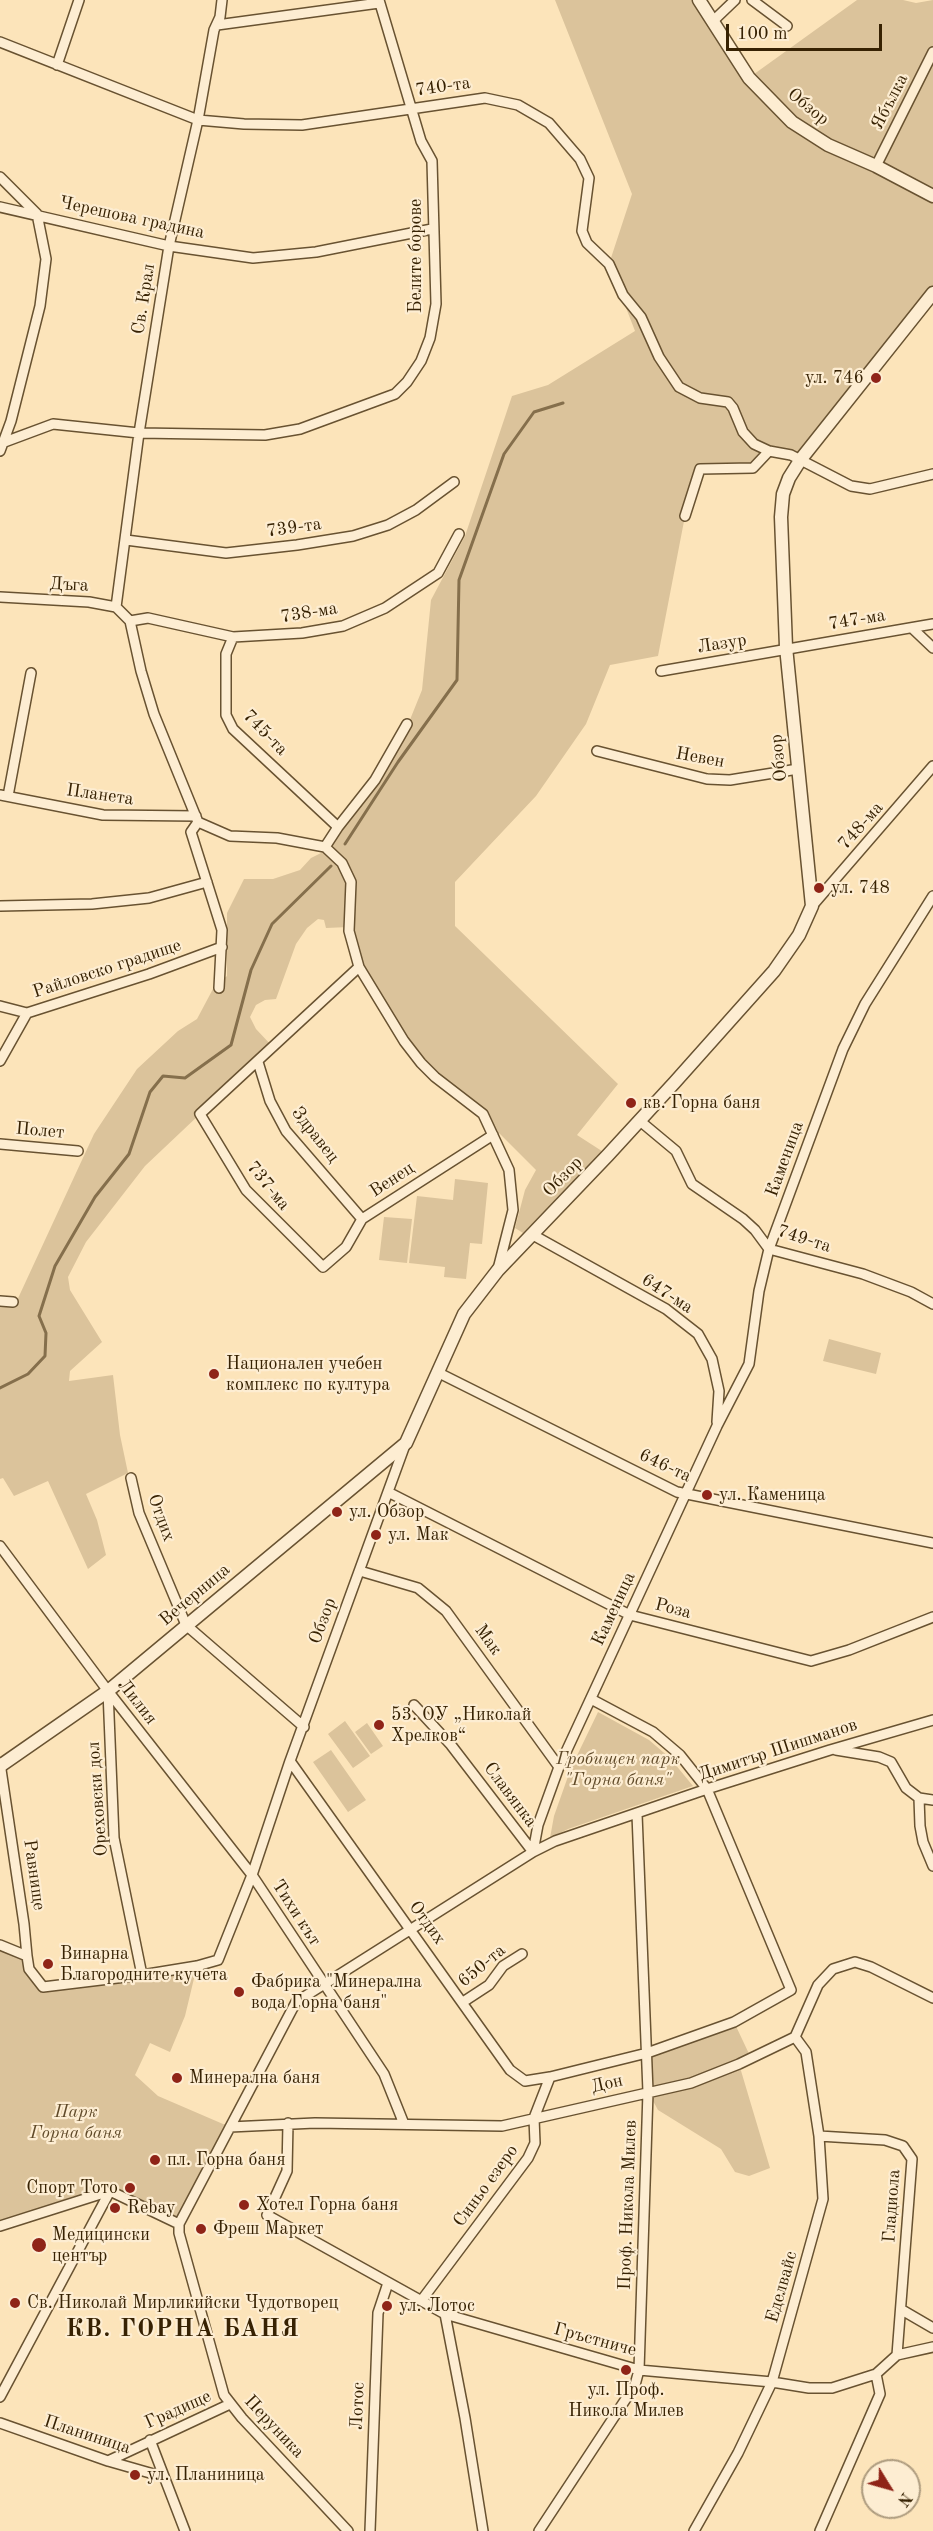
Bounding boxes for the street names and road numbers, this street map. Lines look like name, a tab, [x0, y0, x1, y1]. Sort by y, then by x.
street label: Ябълка	[867, 70, 913, 134]
street label: 740-та	[414, 72, 472, 102]
street label: Обзор	[783, 84, 833, 130]
street label: Черешова градина	[58, 192, 206, 244]
street label: Белите борове	[405, 199, 427, 313]
street label: Св. Крал	[128, 262, 160, 336]
street label: 739-та	[265, 513, 323, 543]
street label: Дъга	[49, 573, 89, 597]
street label: 738-ма	[279, 598, 339, 628]
street label: 747-ма	[827, 605, 887, 635]
street label: Лазур	[696, 629, 748, 659]
street label: 745-та	[238, 706, 292, 760]
street label: Обзор	[766, 733, 792, 783]
street label: Невен	[674, 743, 726, 773]
street label: Планета	[65, 780, 135, 810]
street label: 748-ма	[834, 798, 888, 854]
street label: Райловско градище	[30, 935, 184, 1003]
street label: Здравец	[286, 1103, 344, 1167]
street label: Полет	[15, 1118, 65, 1144]
street label: Каменица	[761, 1118, 809, 1200]
street label: Обзор	[539, 1152, 587, 1202]
street label: 737-ма	[242, 1157, 294, 1215]
street label: Венец	[366, 1158, 418, 1202]
street label: 749-та	[774, 1220, 834, 1258]
street label: 647-ма	[637, 1269, 697, 1319]
street label: 646-та	[635, 1445, 695, 1487]
street label: Отдих	[142, 1491, 180, 1545]
street label: Вечерница	[155, 1559, 235, 1631]
street label: Каменица	[588, 1569, 640, 1649]
street label: Роза	[653, 1594, 693, 1624]
street label: Обзор	[305, 1595, 341, 1647]
street label: Мак	[470, 1620, 506, 1660]
street label: Лилия	[113, 1675, 161, 1729]
street label: Димитър Шишманов	[696, 1714, 860, 1786]
street label: Ореховски дол	[83, 1741, 113, 1857]
street label: Славянка	[479, 1758, 541, 1832]
street label: Равнище	[18, 1838, 50, 1912]
street label: Тихи кът	[267, 1876, 325, 1950]
street label: Отдих	[404, 1897, 450, 1949]
street label: 650-та	[454, 1940, 510, 1992]
street label: Дон	[589, 2070, 625, 2098]
street label: Проф. Никола Милев	[614, 2120, 642, 2290]
street label: Синьо езеро	[449, 2141, 523, 2231]
street label: Гладиола	[879, 2169, 905, 2243]
street label: Еделвайс	[761, 2249, 803, 2325]
street label: Гръстниче	[551, 2319, 639, 2361]
street label: Лотос	[346, 2382, 370, 2430]
street label: Градище	[141, 2386, 215, 2434]
street label: Перуника	[239, 2391, 309, 2463]
street label: Планиница	[41, 2411, 133, 2459]

